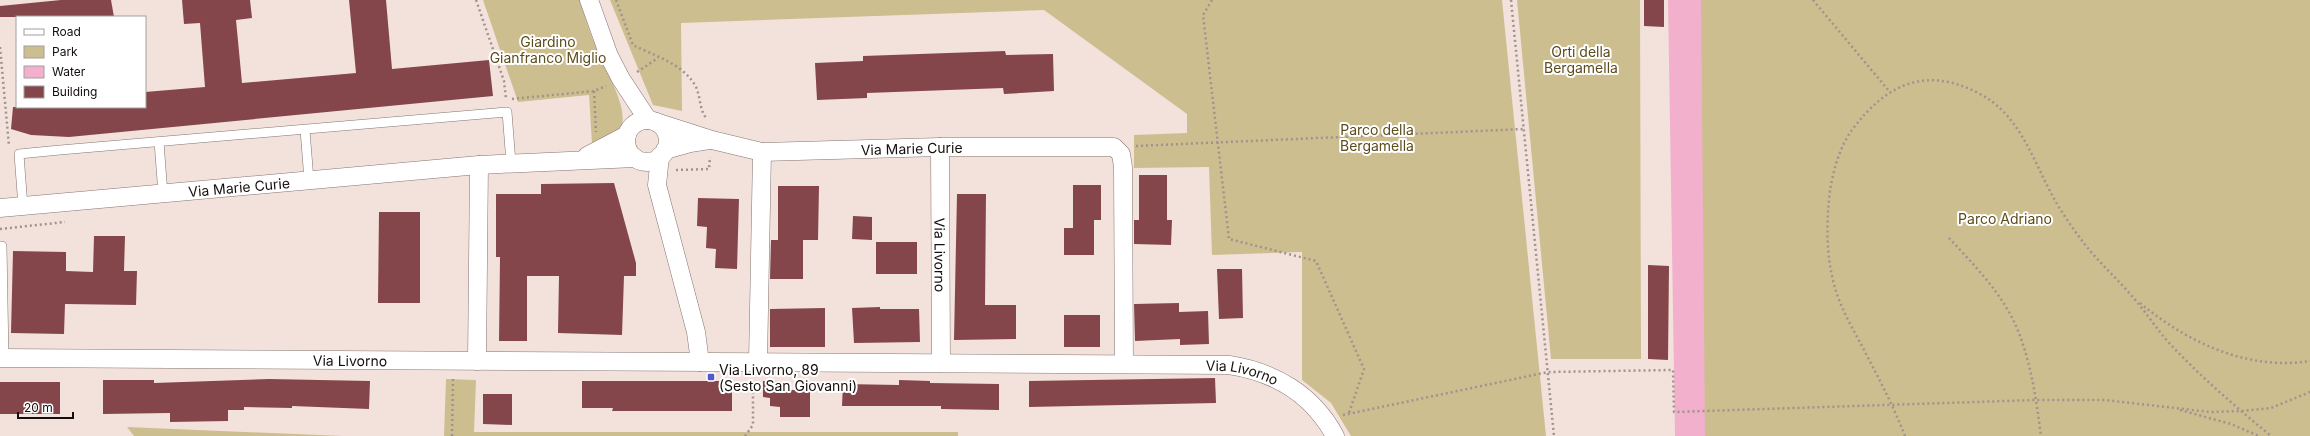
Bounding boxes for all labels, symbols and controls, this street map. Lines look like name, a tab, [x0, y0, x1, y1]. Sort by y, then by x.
legend	[16, 16, 146, 108]
text: Road	[52, 24, 81, 39]
park label: Giardino Gianfranco Miglio	[490, 33, 606, 66]
park label: Orti della Bergamella	[1544, 43, 1618, 76]
text: Park	[52, 44, 78, 59]
text: Water	[52, 64, 86, 79]
text: Building	[52, 84, 97, 99]
park label: Parco della Bergamella	[1340, 121, 1414, 154]
street label: Via Marie Curie	[860, 139, 963, 158]
street label: Via Marie Curie	[187, 174, 291, 200]
park label: Parco Adriano	[1958, 210, 2052, 227]
street label: Via Livorno	[932, 218, 949, 292]
street label: Via Livorno	[313, 351, 387, 369]
street label: Via Livorno	[1206, 356, 1281, 388]
place label: Via Livorno, 89 (Sesto San Giovanni)	[719, 361, 857, 394]
marker: Via Livorno, 89 (Sesto San Giovanni)	[706, 372, 716, 382]
scale bar	[18, 394, 73, 420]
text: 20 m	[24, 400, 53, 415]

